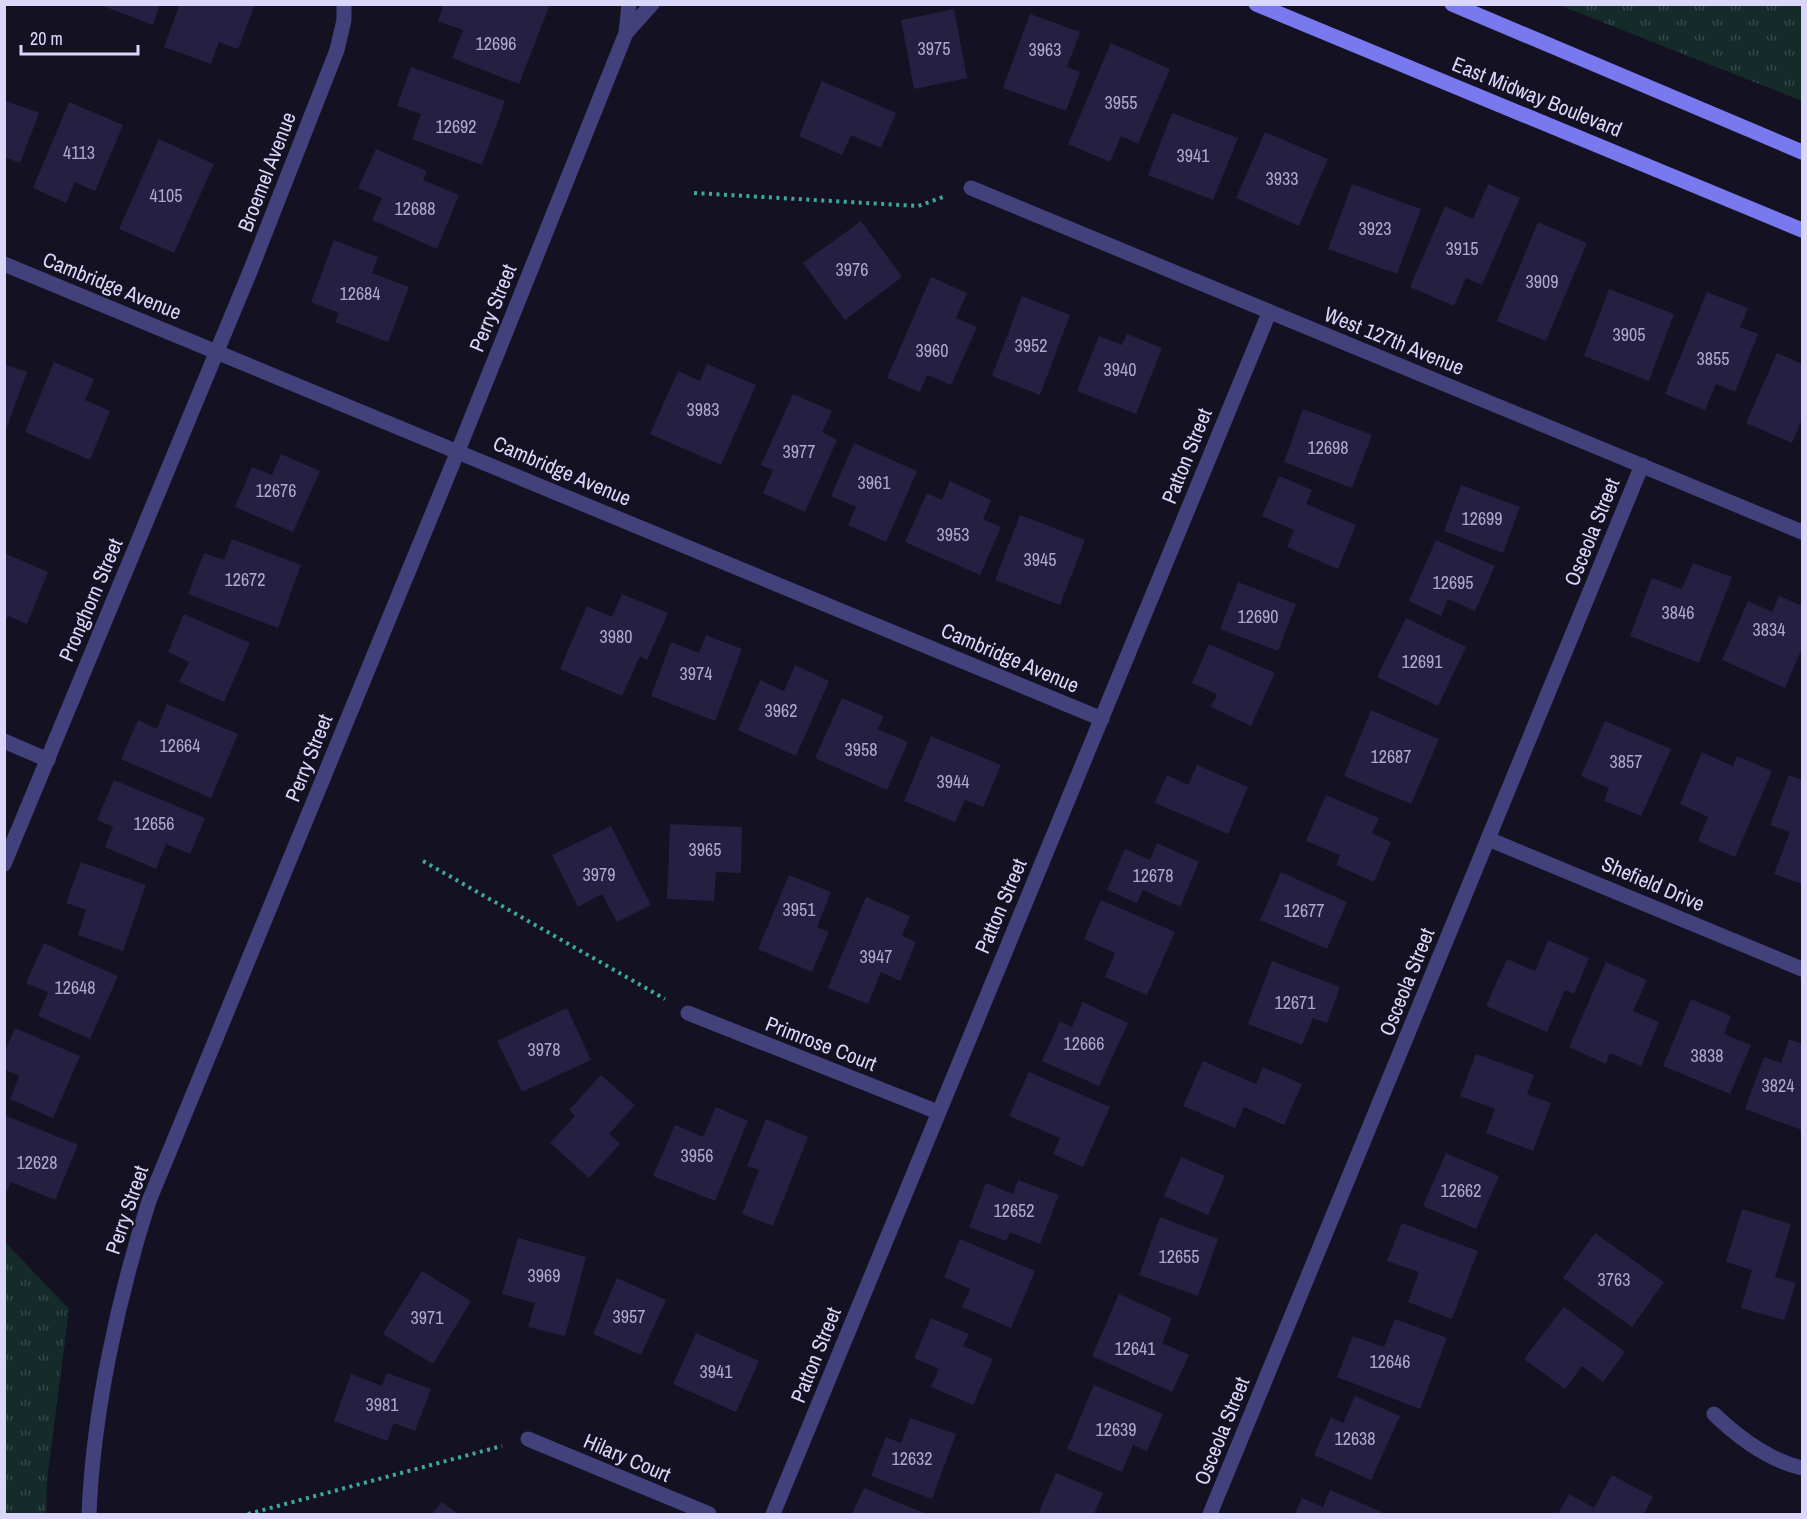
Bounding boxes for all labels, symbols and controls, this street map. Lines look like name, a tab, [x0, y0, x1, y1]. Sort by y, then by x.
scale bar	[21, 18, 138, 56]
text: 20 m	[30, 26, 63, 51]
house number: 12696	[475, 31, 517, 56]
house number: 3975	[918, 36, 950, 61]
house number: 3963	[1029, 37, 1061, 62]
street label: East Midway Boulevard	[1448, 49, 1626, 144]
house number: 3955	[1105, 90, 1137, 115]
street label: Broemel Avenue	[230, 108, 303, 236]
house number: 12692	[435, 114, 477, 139]
house number: 4113	[63, 140, 95, 165]
house number: 3941	[1177, 143, 1210, 168]
house number: 3933	[1266, 166, 1298, 191]
house number: 4105	[150, 183, 182, 208]
house number: 12688	[394, 196, 436, 221]
house number: 3923	[1359, 216, 1391, 241]
house number: 3915	[1446, 236, 1478, 261]
street label: Cambridge Avenue	[39, 245, 186, 327]
house number: 3976	[836, 257, 868, 282]
street label: Perry Street	[462, 260, 523, 356]
house number: 3909	[1526, 269, 1558, 294]
house number: 12684	[339, 281, 381, 306]
street label: West 127th Avenue	[1320, 299, 1469, 382]
house number: 3905	[1613, 322, 1645, 347]
house number: 3952	[1015, 333, 1047, 358]
house number: 3960	[916, 338, 948, 363]
house number: 3855	[1697, 346, 1729, 371]
house number: 3940	[1104, 357, 1136, 382]
house number: 3983	[687, 397, 719, 422]
street label: Patton Street	[1154, 404, 1219, 508]
street label: Cambridge Avenue	[489, 428, 636, 513]
house number: 12698	[1307, 435, 1349, 460]
house number: 3977	[783, 439, 815, 464]
house number: 3961	[858, 470, 891, 495]
street label: Osceola Street	[1557, 473, 1626, 590]
house number: 12676	[255, 478, 297, 503]
house number: 12699	[1461, 506, 1503, 531]
house number: 3953	[937, 522, 969, 547]
street label: Pronghorn Street	[52, 534, 130, 666]
house number: 3945	[1024, 547, 1056, 572]
house number: 12672	[224, 567, 266, 592]
house number: 12695	[1432, 570, 1474, 595]
house number: 3846	[1662, 600, 1694, 625]
house number: 12690	[1237, 604, 1279, 629]
street label: Cambridge Avenue	[937, 615, 1084, 700]
house number: 3834	[1753, 617, 1785, 642]
house number: 3980	[600, 624, 632, 649]
house number: 12691	[1401, 649, 1443, 674]
house number: 3974	[680, 661, 712, 686]
house number: 3962	[765, 698, 797, 723]
street label: Perry Street	[278, 710, 339, 806]
house number: 12664	[159, 733, 201, 758]
house number: 3958	[845, 737, 877, 762]
house number: 12687	[1370, 744, 1412, 769]
house number: 3857	[1610, 749, 1642, 774]
house number: 3944	[937, 769, 969, 794]
house number: 12656	[133, 811, 175, 836]
house number: 3965	[689, 837, 721, 862]
street label: Shefield Drive	[1597, 849, 1709, 918]
street label: Patton Street	[968, 854, 1034, 958]
house number: 3979	[583, 862, 615, 887]
house number: 12678	[1132, 863, 1174, 888]
house number: 3951	[783, 897, 816, 922]
house number: 12677	[1283, 898, 1325, 923]
street label: Osceola Street	[1372, 923, 1441, 1040]
house number: 3947	[860, 944, 892, 969]
house number: 12648	[54, 975, 96, 1000]
house number: 12671	[1274, 990, 1316, 1015]
street label: Primrose Court	[761, 1009, 881, 1078]
house number: 12666	[1063, 1031, 1105, 1056]
house number: 3978	[528, 1037, 560, 1062]
house number: 3838	[1691, 1043, 1723, 1068]
house number: 3824	[1762, 1073, 1794, 1098]
house number: 3956	[681, 1143, 713, 1168]
house number: 12628	[16, 1150, 58, 1175]
street label: Perry Street	[98, 1161, 155, 1258]
house number: 12662	[1440, 1178, 1482, 1203]
house number: 12652	[993, 1198, 1035, 1223]
house number: 12655	[1158, 1244, 1200, 1269]
house number: 3969	[528, 1263, 560, 1288]
house number: 3763	[1598, 1267, 1630, 1292]
street label: Patton Street	[783, 1303, 848, 1407]
house number: 3957	[613, 1304, 645, 1329]
house number: 3971	[411, 1305, 444, 1330]
house number: 12641	[1114, 1336, 1156, 1361]
house number: 12646	[1369, 1349, 1411, 1374]
house number: 3941	[700, 1359, 733, 1384]
street label: Osceola Street	[1187, 1372, 1256, 1489]
house number: 3981	[366, 1392, 399, 1417]
house number: 12639	[1095, 1417, 1137, 1442]
street label: Hilary Court	[579, 1426, 675, 1489]
house number: 12638	[1334, 1426, 1376, 1451]
house number: 12632	[891, 1446, 933, 1471]

